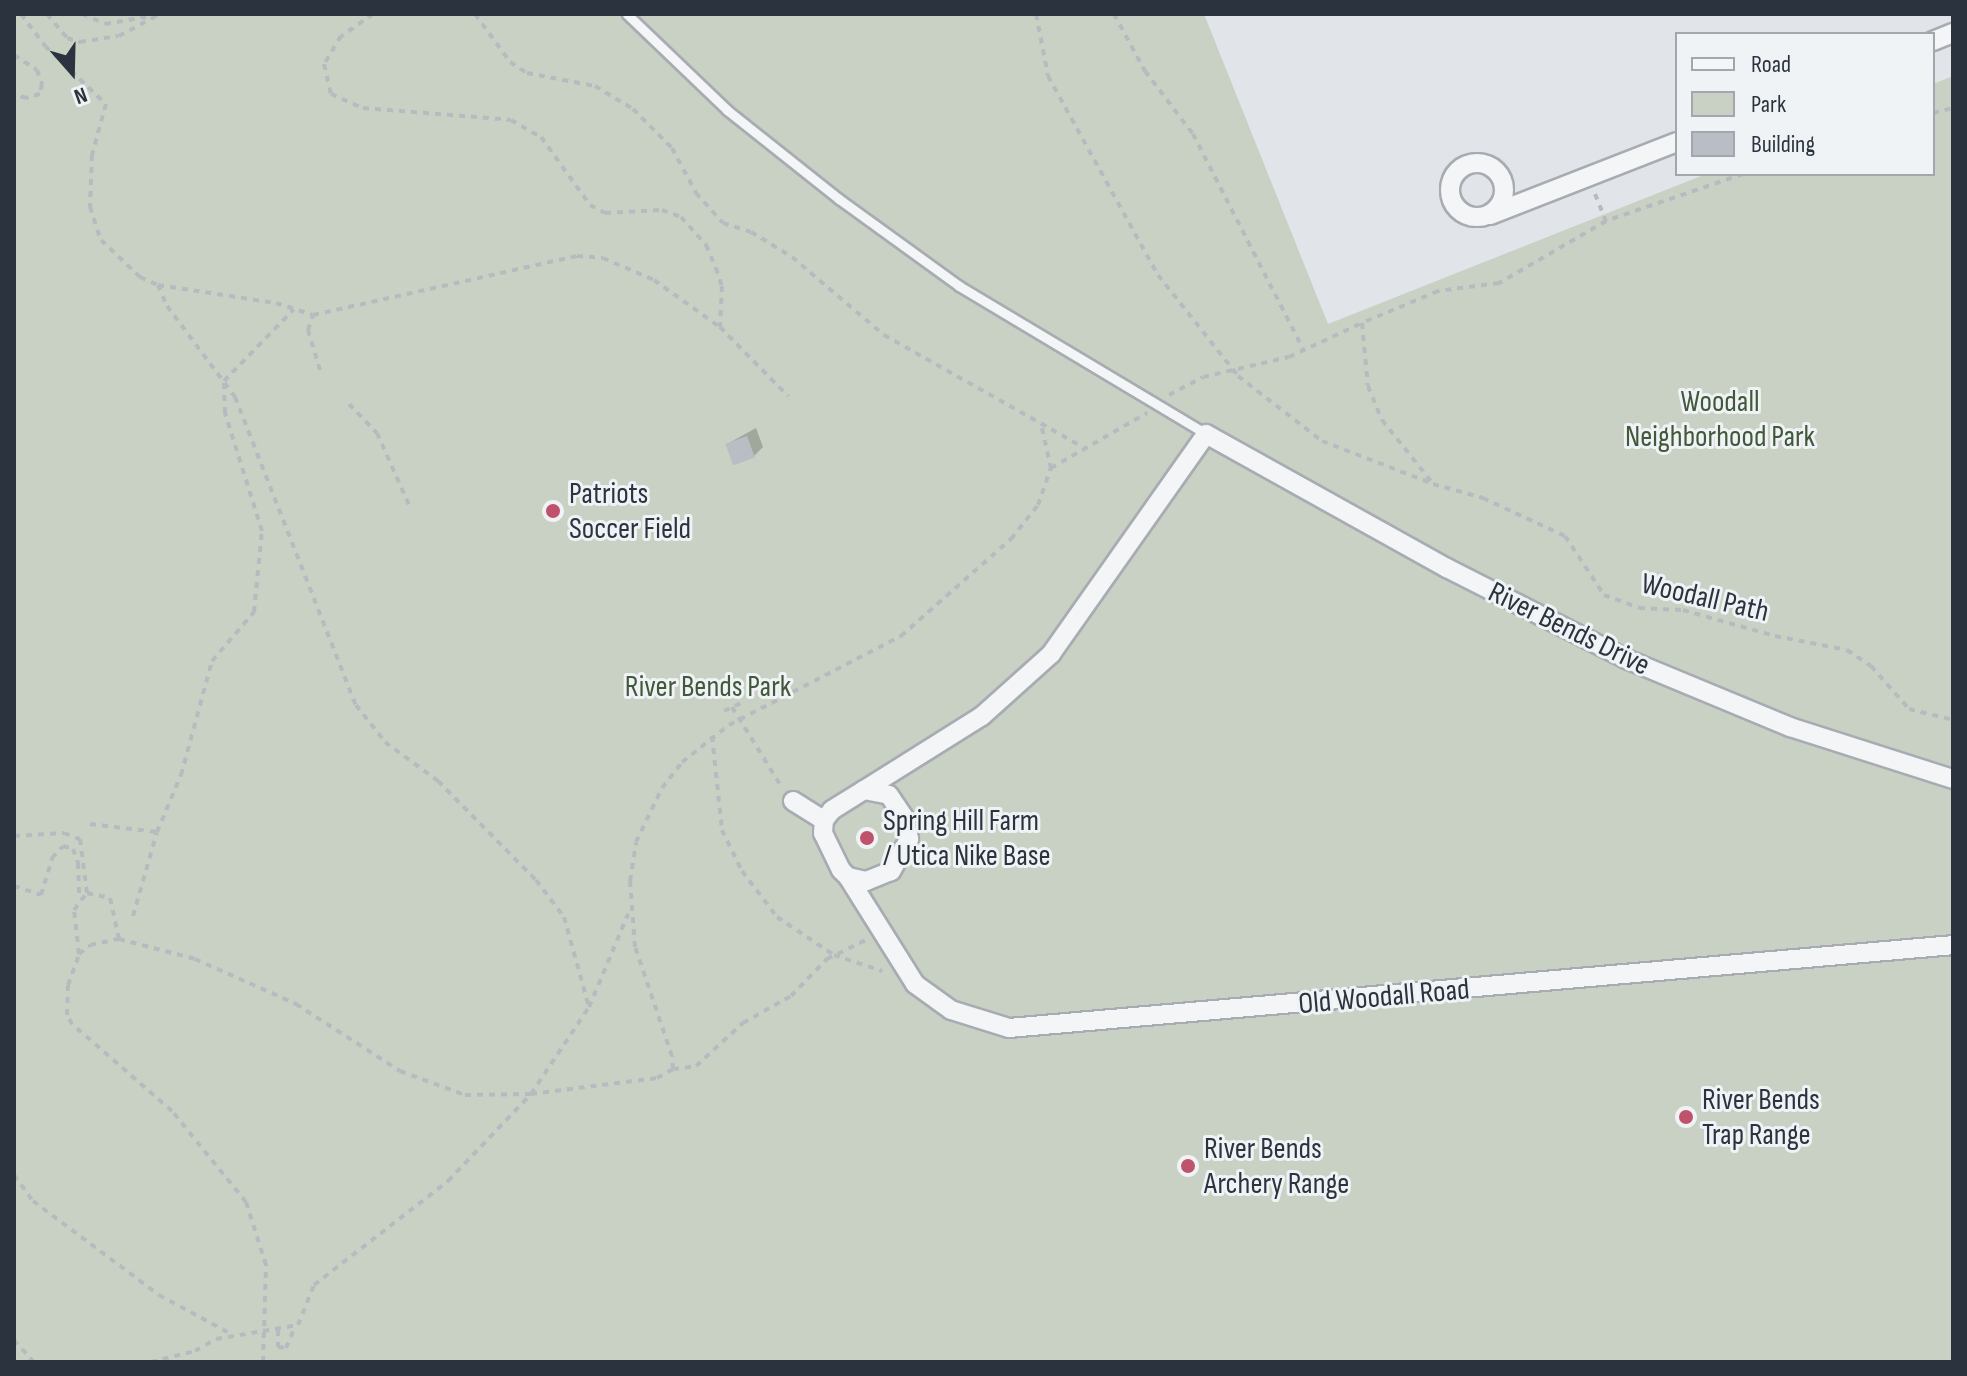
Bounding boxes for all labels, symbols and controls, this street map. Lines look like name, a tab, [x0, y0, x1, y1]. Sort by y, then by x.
north arrow	[32, 32, 112, 112]
legend	[1675, 32, 1935, 176]
text: Road	[1751, 50, 1791, 79]
text: N	[70, 80, 91, 110]
text: Park	[1751, 90, 1786, 119]
text: Building	[1751, 130, 1815, 159]
park label: Woodall Neighborhood Park	[1625, 384, 1815, 454]
place label: Patriots Soccer Field	[569, 476, 691, 546]
marker: Patriots Soccer Field	[544, 502, 562, 520]
street label: Woodall Path	[1638, 566, 1772, 630]
street label: River Bends Drive	[1482, 574, 1656, 684]
park label: River Bends Park	[625, 669, 791, 705]
place label: Spring Hill Farm / Utica Nike Base	[883, 803, 1051, 874]
marker: Spring Hill Farm / Utica Nike Base	[858, 829, 876, 847]
street label: Old Woodall Road	[1297, 972, 1471, 1022]
place label: River Bends Trap Range	[1702, 1082, 1820, 1152]
marker: River Bends Trap Range	[1677, 1108, 1695, 1126]
place label: River Bends Archery Range	[1204, 1131, 1349, 1202]
marker: River Bends Archery Range	[1179, 1157, 1197, 1175]

